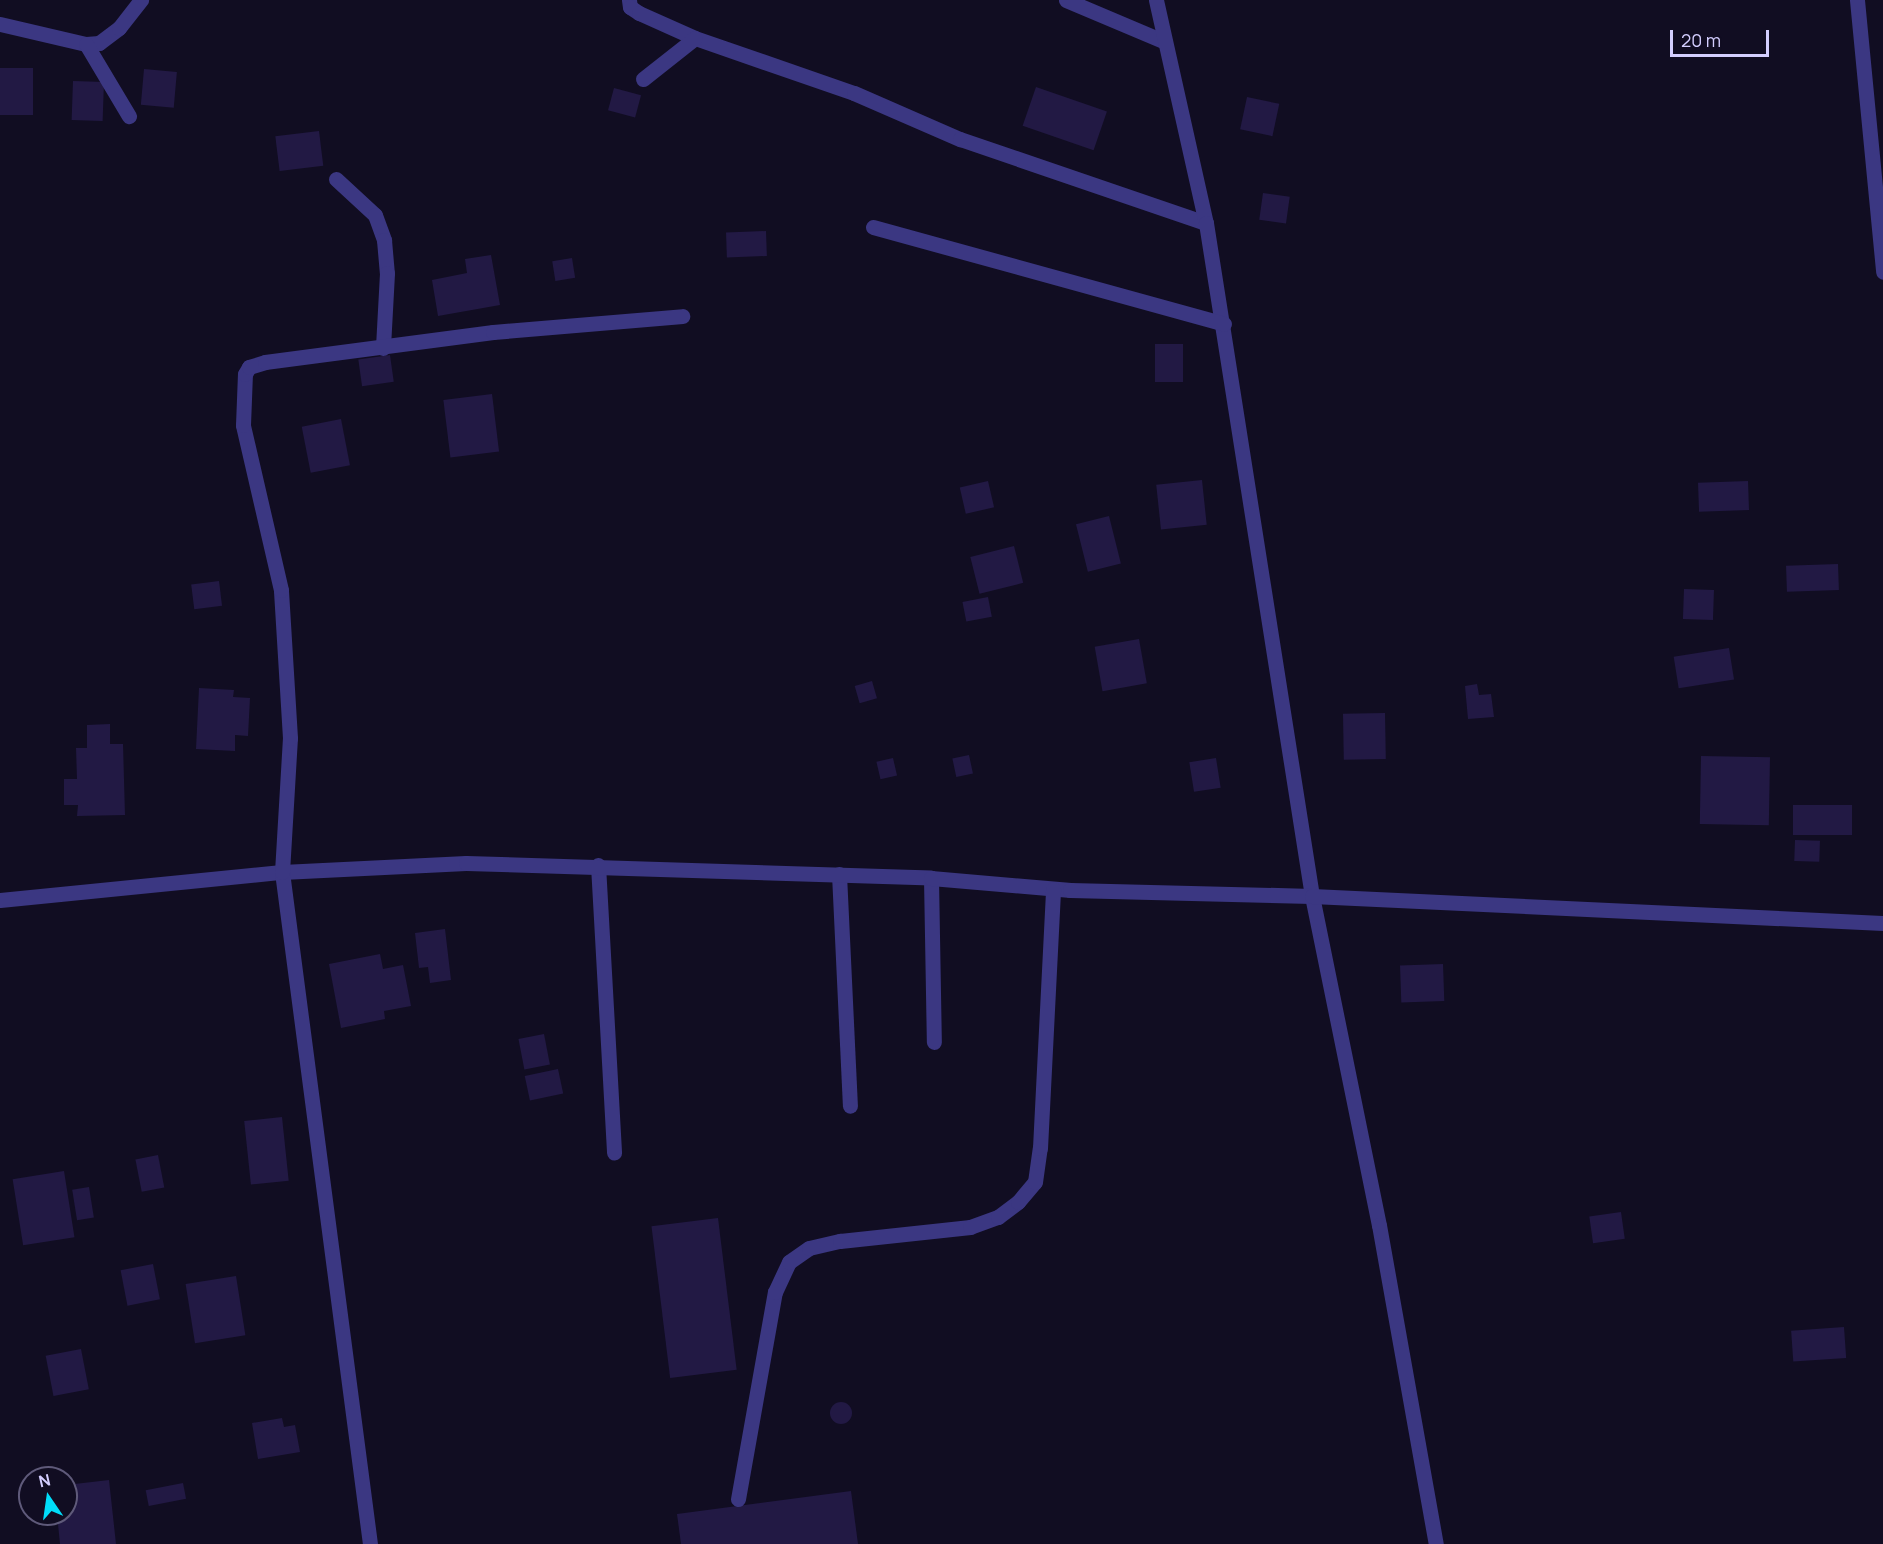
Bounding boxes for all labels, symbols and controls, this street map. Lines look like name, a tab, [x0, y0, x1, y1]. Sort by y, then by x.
scale bar	[1673, 18, 1772, 56]
text: 20 m	[1681, 28, 1721, 52]
north arrow	[18, 1466, 78, 1526]
text: N	[36, 1468, 52, 1492]

